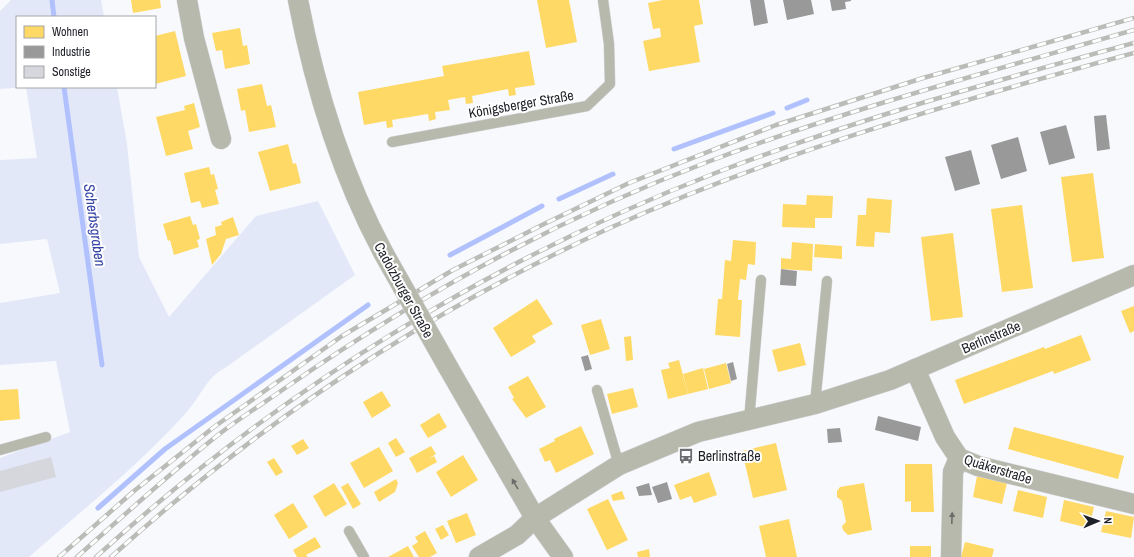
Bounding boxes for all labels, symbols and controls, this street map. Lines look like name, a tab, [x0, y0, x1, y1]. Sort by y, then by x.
legend	[16, 16, 156, 88]
text: Wohnen	[52, 24, 88, 40]
text: Industrie	[52, 44, 90, 60]
text: Sonstige	[52, 64, 91, 80]
street label: Königsberger Straße	[467, 86, 575, 122]
water label: Scherbsgraben	[79, 182, 111, 268]
street label: Cadolzburger Straße	[370, 239, 438, 341]
street label: Berlinstraße	[959, 316, 1023, 358]
bus stop icon: Berlinstraße	[677, 447, 695, 465]
place label: Berlinstraße	[698, 447, 761, 465]
street label: Quäkerstraße	[962, 450, 1034, 488]
one-way arrow	[512, 478, 519, 490]
north arrow	[1078, 501, 1118, 541]
one-way arrow	[949, 511, 955, 524]
text: N	[1101, 517, 1115, 524]

